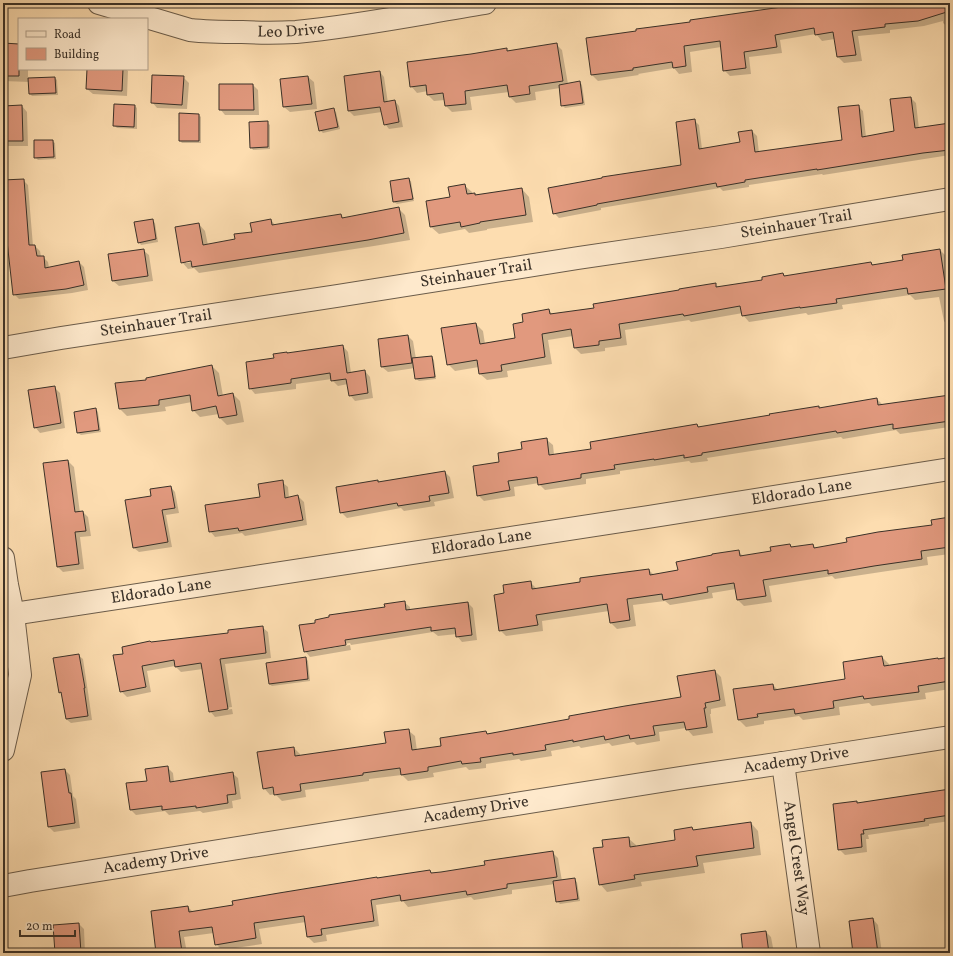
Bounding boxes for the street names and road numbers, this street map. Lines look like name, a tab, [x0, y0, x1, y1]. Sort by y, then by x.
street label: Leo Drive	[257, 18, 326, 44]
street label: Steinhauer Trail	[739, 204, 854, 245]
street label: Steinhauer Trail	[419, 254, 534, 294]
street label: Steinhauer Trail	[99, 304, 214, 343]
street label: Eldorado Lane	[750, 474, 854, 511]
street label: Eldorado Lane	[430, 524, 533, 561]
street label: Eldorado Lane	[109, 573, 213, 610]
street label: Academy Drive	[742, 742, 851, 780]
street label: Academy Drive	[422, 791, 530, 830]
street label: Angel Crest Way	[777, 799, 815, 917]
street label: Academy Drive	[102, 842, 210, 880]

